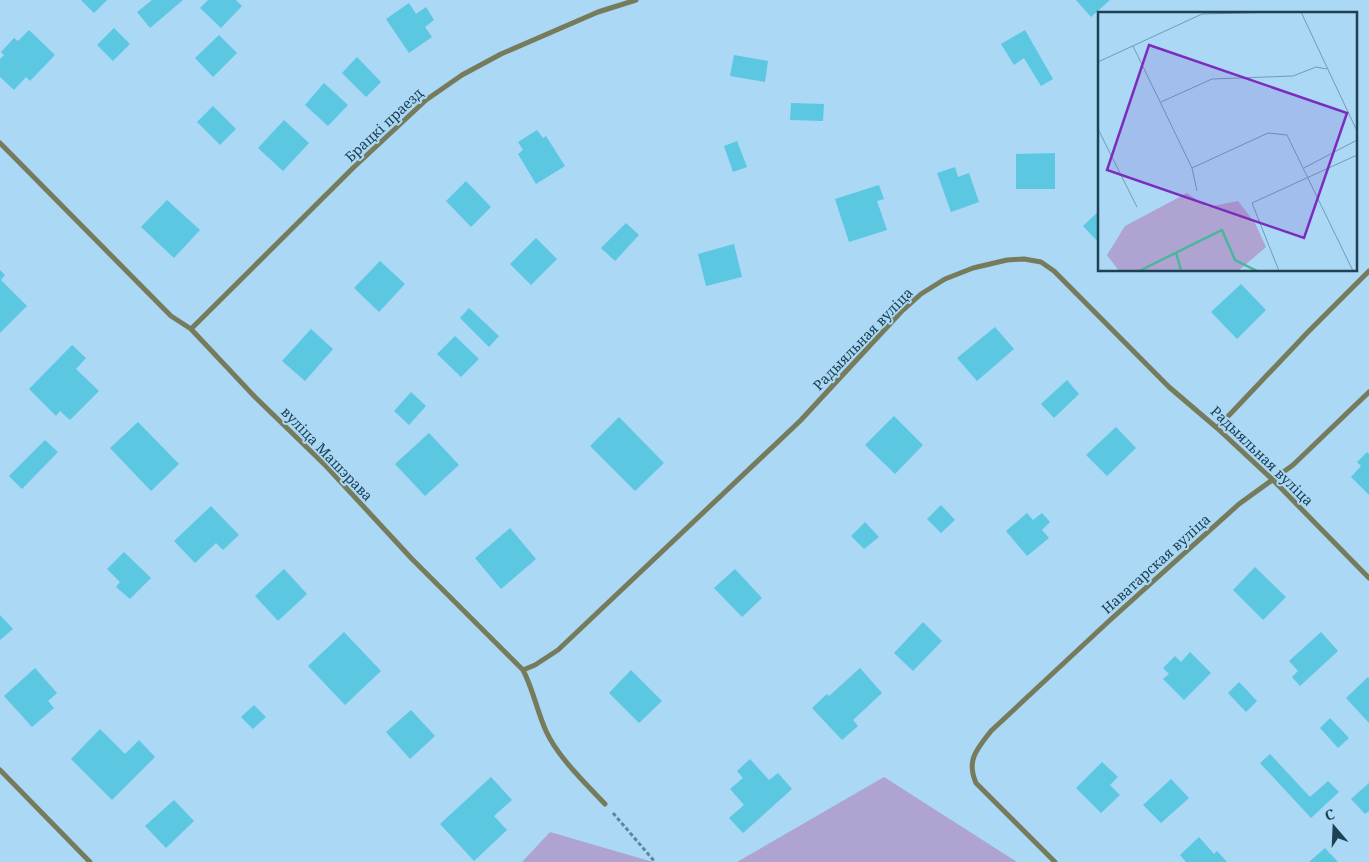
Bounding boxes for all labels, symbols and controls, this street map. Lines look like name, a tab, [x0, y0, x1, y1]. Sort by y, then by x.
inset map	[1098, 12, 1356, 271]
street label: Брацкі праезд	[340, 83, 427, 166]
street label: Радыяльная вуліца	[809, 283, 917, 394]
street label: вуліца Машэрава	[277, 402, 377, 505]
street label: Радыяльная вуліца	[1207, 402, 1318, 510]
street label: Наватарская вуліца	[1097, 510, 1214, 618]
north arrow	[1309, 802, 1359, 852]
text: С	[1322, 804, 1337, 825]

